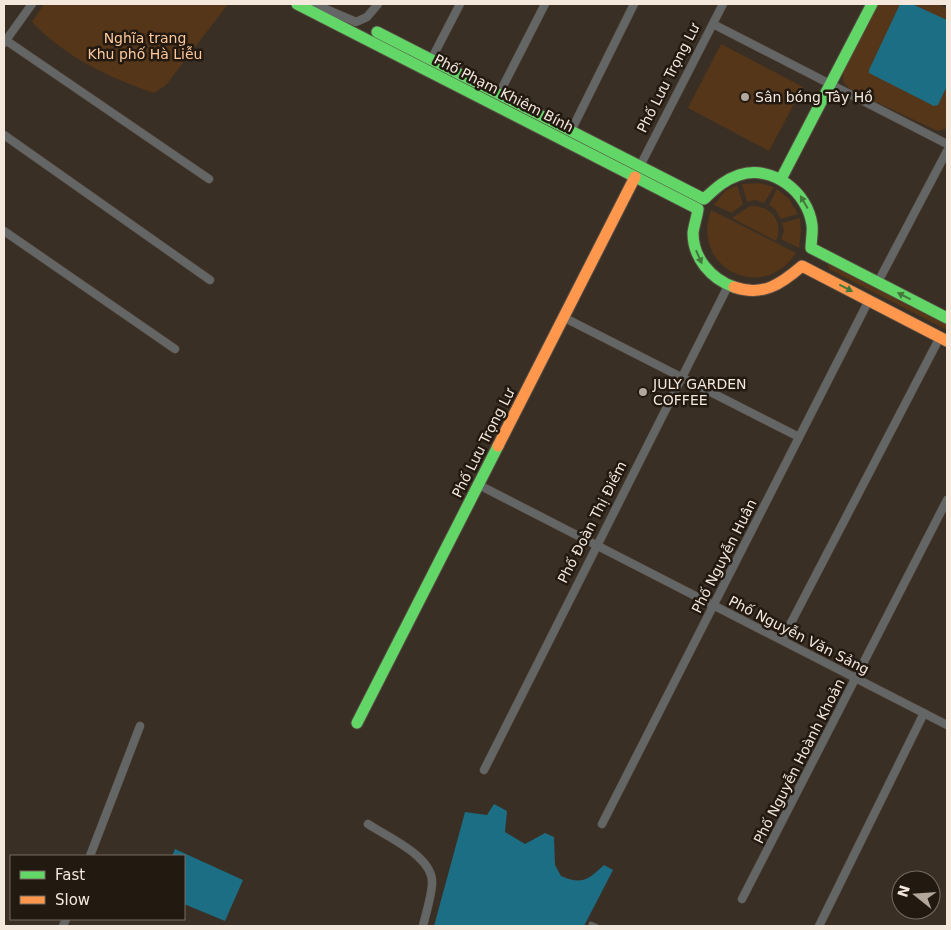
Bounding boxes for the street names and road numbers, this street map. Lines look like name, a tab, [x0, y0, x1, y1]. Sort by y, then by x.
street label: Phố Lưu Trọng Lư	[634, 20, 703, 135]
street label: Phố Phạm Khiêm Bính	[432, 51, 576, 135]
street label: Phố Lưu Trọng Lư	[449, 385, 518, 500]
street label: Phố Đoàn Thị Điểm	[554, 458, 630, 586]
street label: Phố Nguyễn Huân	[688, 496, 760, 616]
street label: Phố Nguyễn Văn Sảng	[726, 593, 872, 677]
street label: Phố Nguyễn Hoành Khoản	[750, 676, 848, 846]

